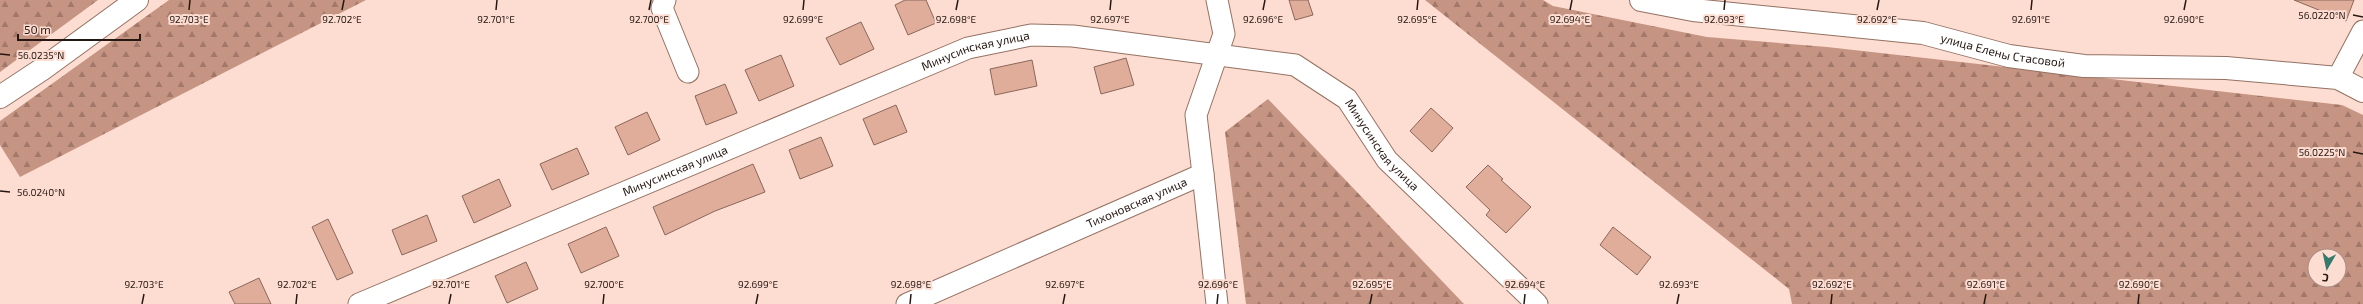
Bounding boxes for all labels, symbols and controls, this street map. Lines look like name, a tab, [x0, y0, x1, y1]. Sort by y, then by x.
text: 56.0220°N	[2298, 9, 2346, 21]
text: 92.703°E	[169, 13, 209, 25]
text: 92.702°E	[322, 13, 362, 25]
text: 92.701°E	[477, 13, 515, 25]
text: 92.700°E	[629, 13, 669, 25]
text: 92.699°E	[783, 13, 823, 25]
text: 92.698°E	[936, 13, 977, 25]
text: 92.697°E	[1090, 13, 1130, 25]
text: 92.696°E	[1243, 13, 1283, 25]
text: 92.695°E	[1397, 13, 1437, 25]
text: 92.694°E	[1550, 13, 1591, 25]
text: 92.693°E	[1704, 13, 1744, 25]
text: 92.692°E	[1857, 13, 1897, 25]
text: 92.691°E	[2012, 13, 2051, 25]
text: 92.690°E	[2164, 13, 2205, 25]
scale bar	[18, 16, 140, 42]
text: 50 m	[24, 22, 51, 36]
street label: Минусинская улица	[919, 28, 1031, 73]
street label: улица Елены Стасовой	[1939, 30, 2066, 69]
text: 56.0235°N	[18, 49, 64, 61]
street label: Минусинская улица	[1343, 96, 1422, 193]
street label: Минусинская улица	[620, 142, 729, 198]
text: 56.0225°N	[2299, 146, 2345, 158]
street label: Тихоновская улица	[1084, 174, 1189, 230]
text: 56.0240°N	[17, 186, 65, 198]
north arrow	[2307, 248, 2347, 288]
text: С	[2321, 271, 2330, 285]
text: 92.703°E	[124, 278, 164, 290]
text: 92.702°E	[277, 278, 317, 290]
text: 92.701°E	[432, 278, 470, 290]
text: 92.700°E	[584, 278, 624, 290]
text: 92.699°E	[738, 278, 778, 290]
text: 92.698°E	[891, 278, 932, 290]
text: 92.697°E	[1045, 278, 1085, 290]
text: 92.696°E	[1198, 278, 1238, 290]
text: 92.695°E	[1352, 278, 1392, 290]
text: 92.694°E	[1505, 278, 1546, 290]
text: 92.693°E	[1659, 278, 1699, 290]
text: 92.692°E	[1812, 278, 1852, 290]
text: 92.691°E	[1967, 278, 2006, 290]
text: 92.690°E	[2119, 278, 2160, 290]

